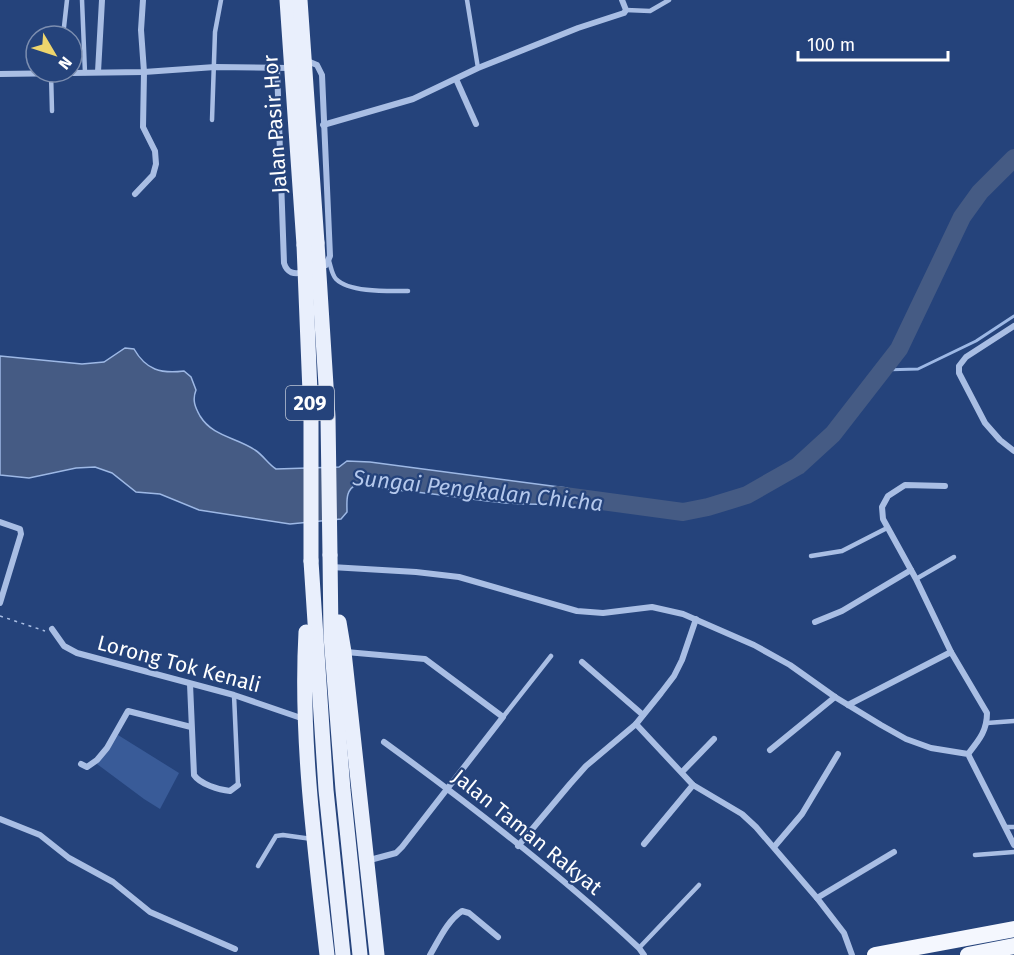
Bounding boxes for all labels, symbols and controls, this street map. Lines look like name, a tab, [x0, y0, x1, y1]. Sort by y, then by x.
north arrow	[24, 24, 84, 84]
scale bar	[798, 24, 948, 62]
text: 100 m	[807, 34, 855, 56]
text: N	[55, 53, 76, 73]
street label: Jalan Pasir Hor	[257, 54, 293, 194]
road number: 209	[286, 386, 334, 420]
water label: Sungai Pengkalan Chicha	[350, 464, 604, 517]
street label: Lorong Tok Kenali	[94, 630, 264, 698]
street label: Jalan Taman Rakyat	[447, 764, 607, 901]

